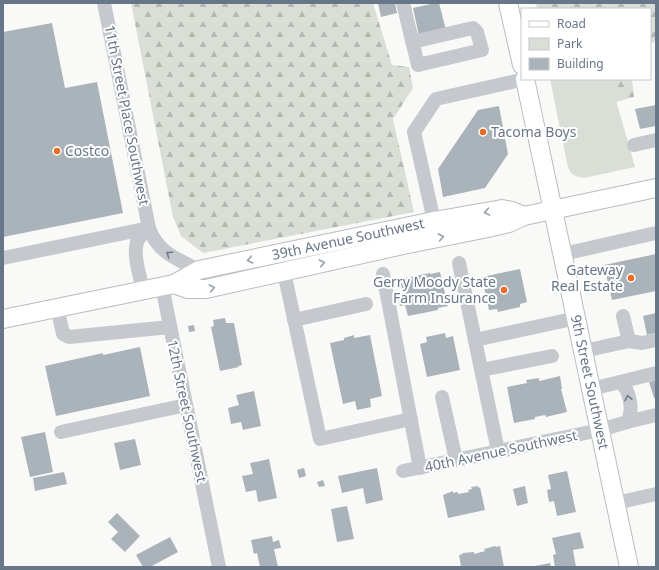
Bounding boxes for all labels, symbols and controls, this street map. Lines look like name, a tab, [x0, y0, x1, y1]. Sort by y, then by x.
legend	[521, 8, 651, 80]
text: Road	[557, 15, 586, 32]
street label: 11th Street Place Southwest	[101, 23, 154, 207]
text: Park	[557, 35, 583, 52]
text: Building	[557, 55, 604, 72]
place label: Tacoma Boys	[491, 122, 577, 141]
marker: Tacoma Boys	[478, 127, 488, 137]
place label: Costco	[65, 141, 109, 160]
marker: Costco	[52, 146, 62, 156]
one-way arrow	[484, 207, 490, 215]
street label: 39th Avenue Southwest	[270, 213, 426, 264]
one-way arrow	[438, 234, 444, 242]
one-way arrow	[166, 251, 173, 259]
one-way arrow	[246, 255, 253, 263]
one-way arrow	[319, 260, 325, 268]
place label: Gateway Real Estate	[551, 260, 624, 295]
place label: Gerry Moody State Farm Insurance	[373, 272, 496, 307]
marker: Gateway Real Estate	[626, 273, 636, 283]
one-way arrow	[208, 284, 215, 292]
marker: Gerry Moody State Farm Insurance	[499, 285, 509, 295]
street label: 9th Street Southwest	[567, 313, 614, 451]
street label: 12th Street Southwest	[163, 338, 212, 484]
one-way arrow	[625, 395, 633, 402]
street label: 40th Avenue Southwest	[423, 425, 579, 476]

